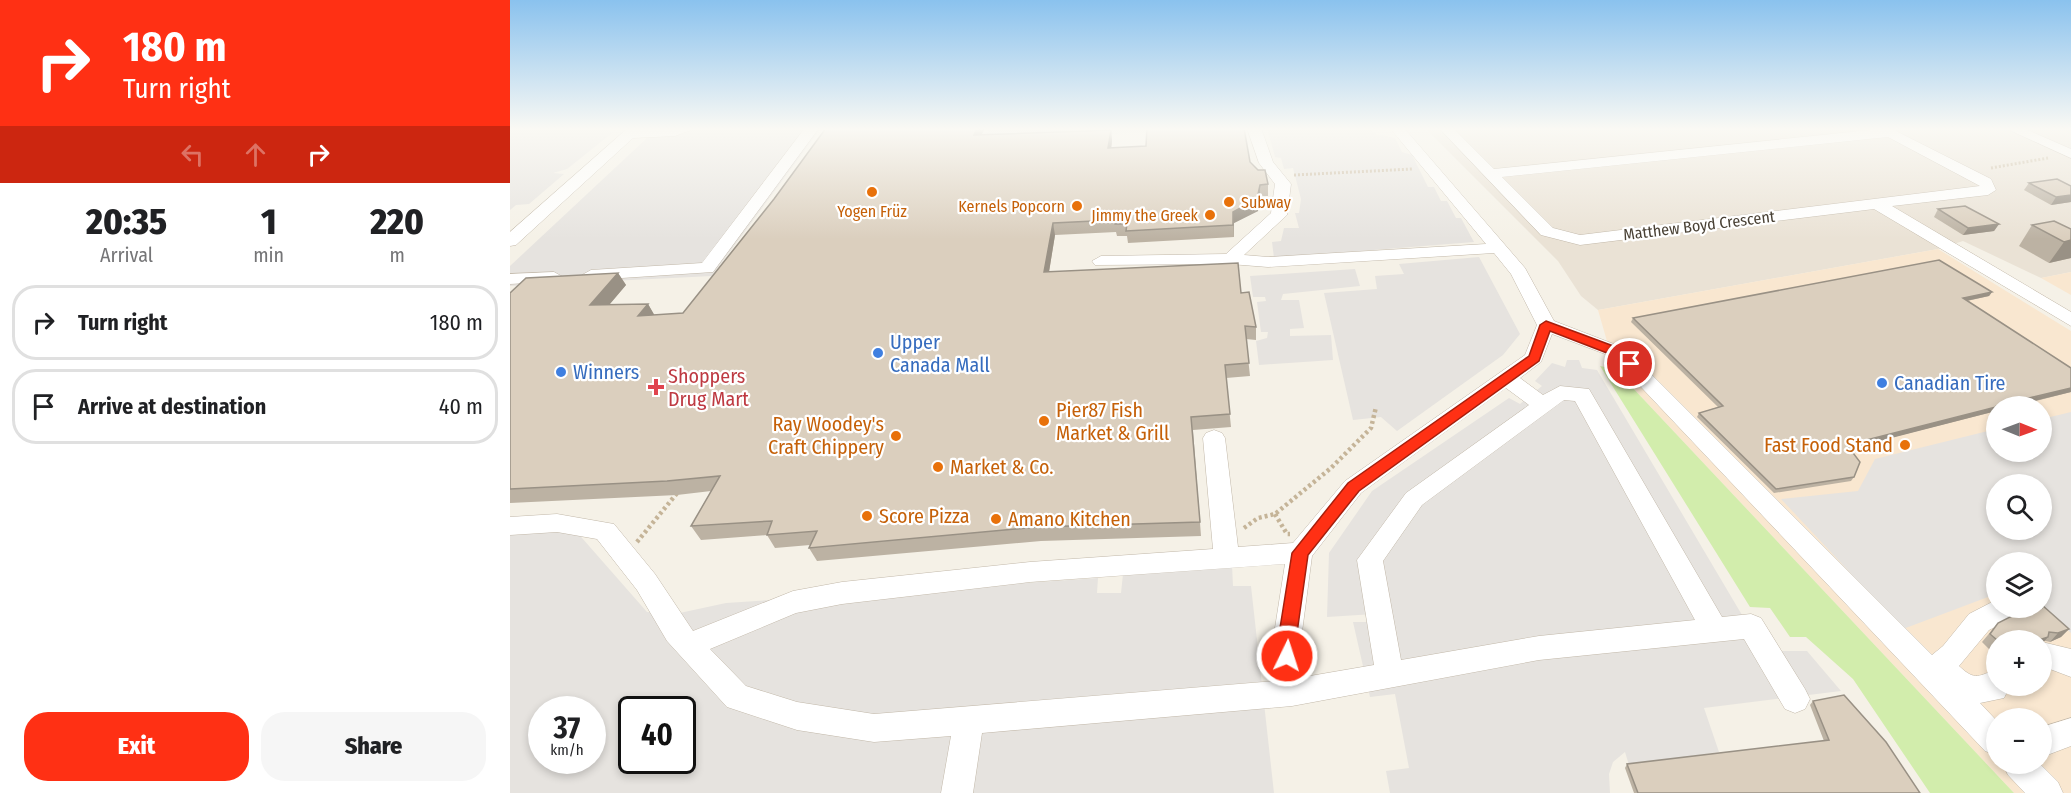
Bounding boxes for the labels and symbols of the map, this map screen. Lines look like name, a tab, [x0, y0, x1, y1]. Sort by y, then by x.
marker: Yogen Früz	[865, 185, 879, 199]
place label: Subway	[1241, 193, 1292, 212]
marker: Subway	[1222, 195, 1236, 209]
place label: Kernels Popcorn	[958, 197, 1065, 216]
marker: Kernels Popcorn	[1070, 199, 1084, 213]
place label: Yogen Früz	[837, 202, 907, 221]
place label: Jimmy the Greek	[1091, 206, 1199, 225]
street label: Matthew Boyd Crescent	[1622, 207, 1777, 244]
marker: Jimmy the Greek	[1203, 208, 1217, 222]
place label: Upper Canada Mall	[890, 330, 990, 377]
pin	[1604, 338, 1655, 389]
marker: Upper Canada Mall	[871, 346, 885, 360]
place label: Winners	[573, 360, 639, 384]
place label: Shoppers Drug Mart	[668, 364, 749, 411]
marker: Winners	[554, 365, 568, 379]
place label: Canadian Tire	[1894, 371, 2006, 395]
marker: Canadian Tire	[1875, 376, 1889, 390]
marker: Shoppers Drug Mart	[649, 380, 663, 394]
north arrow	[1986, 396, 2052, 462]
place label: Pier87 Fish Market & Grill	[1056, 398, 1169, 445]
place label: Ray Woodey's Craft Chippery	[768, 412, 884, 459]
marker: Pier87 Fish Market & Grill	[1037, 414, 1051, 428]
marker: Ray Woodey's Craft Chippery	[889, 429, 903, 443]
place label: Fast Food Stand	[1764, 433, 1893, 457]
marker: Fast Food Stand	[1898, 438, 1912, 452]
place label: Market & Co.	[950, 455, 1054, 479]
marker: Market & Co.	[931, 460, 945, 474]
place label: Score Pizza	[879, 504, 969, 528]
place label: Amano Kitchen	[1008, 507, 1131, 531]
marker: Score Pizza	[860, 509, 874, 523]
marker: Amano Kitchen	[989, 512, 1003, 526]
position arrow	[1255, 624, 1319, 688]
speed limit sign: 40	[618, 696, 696, 774]

